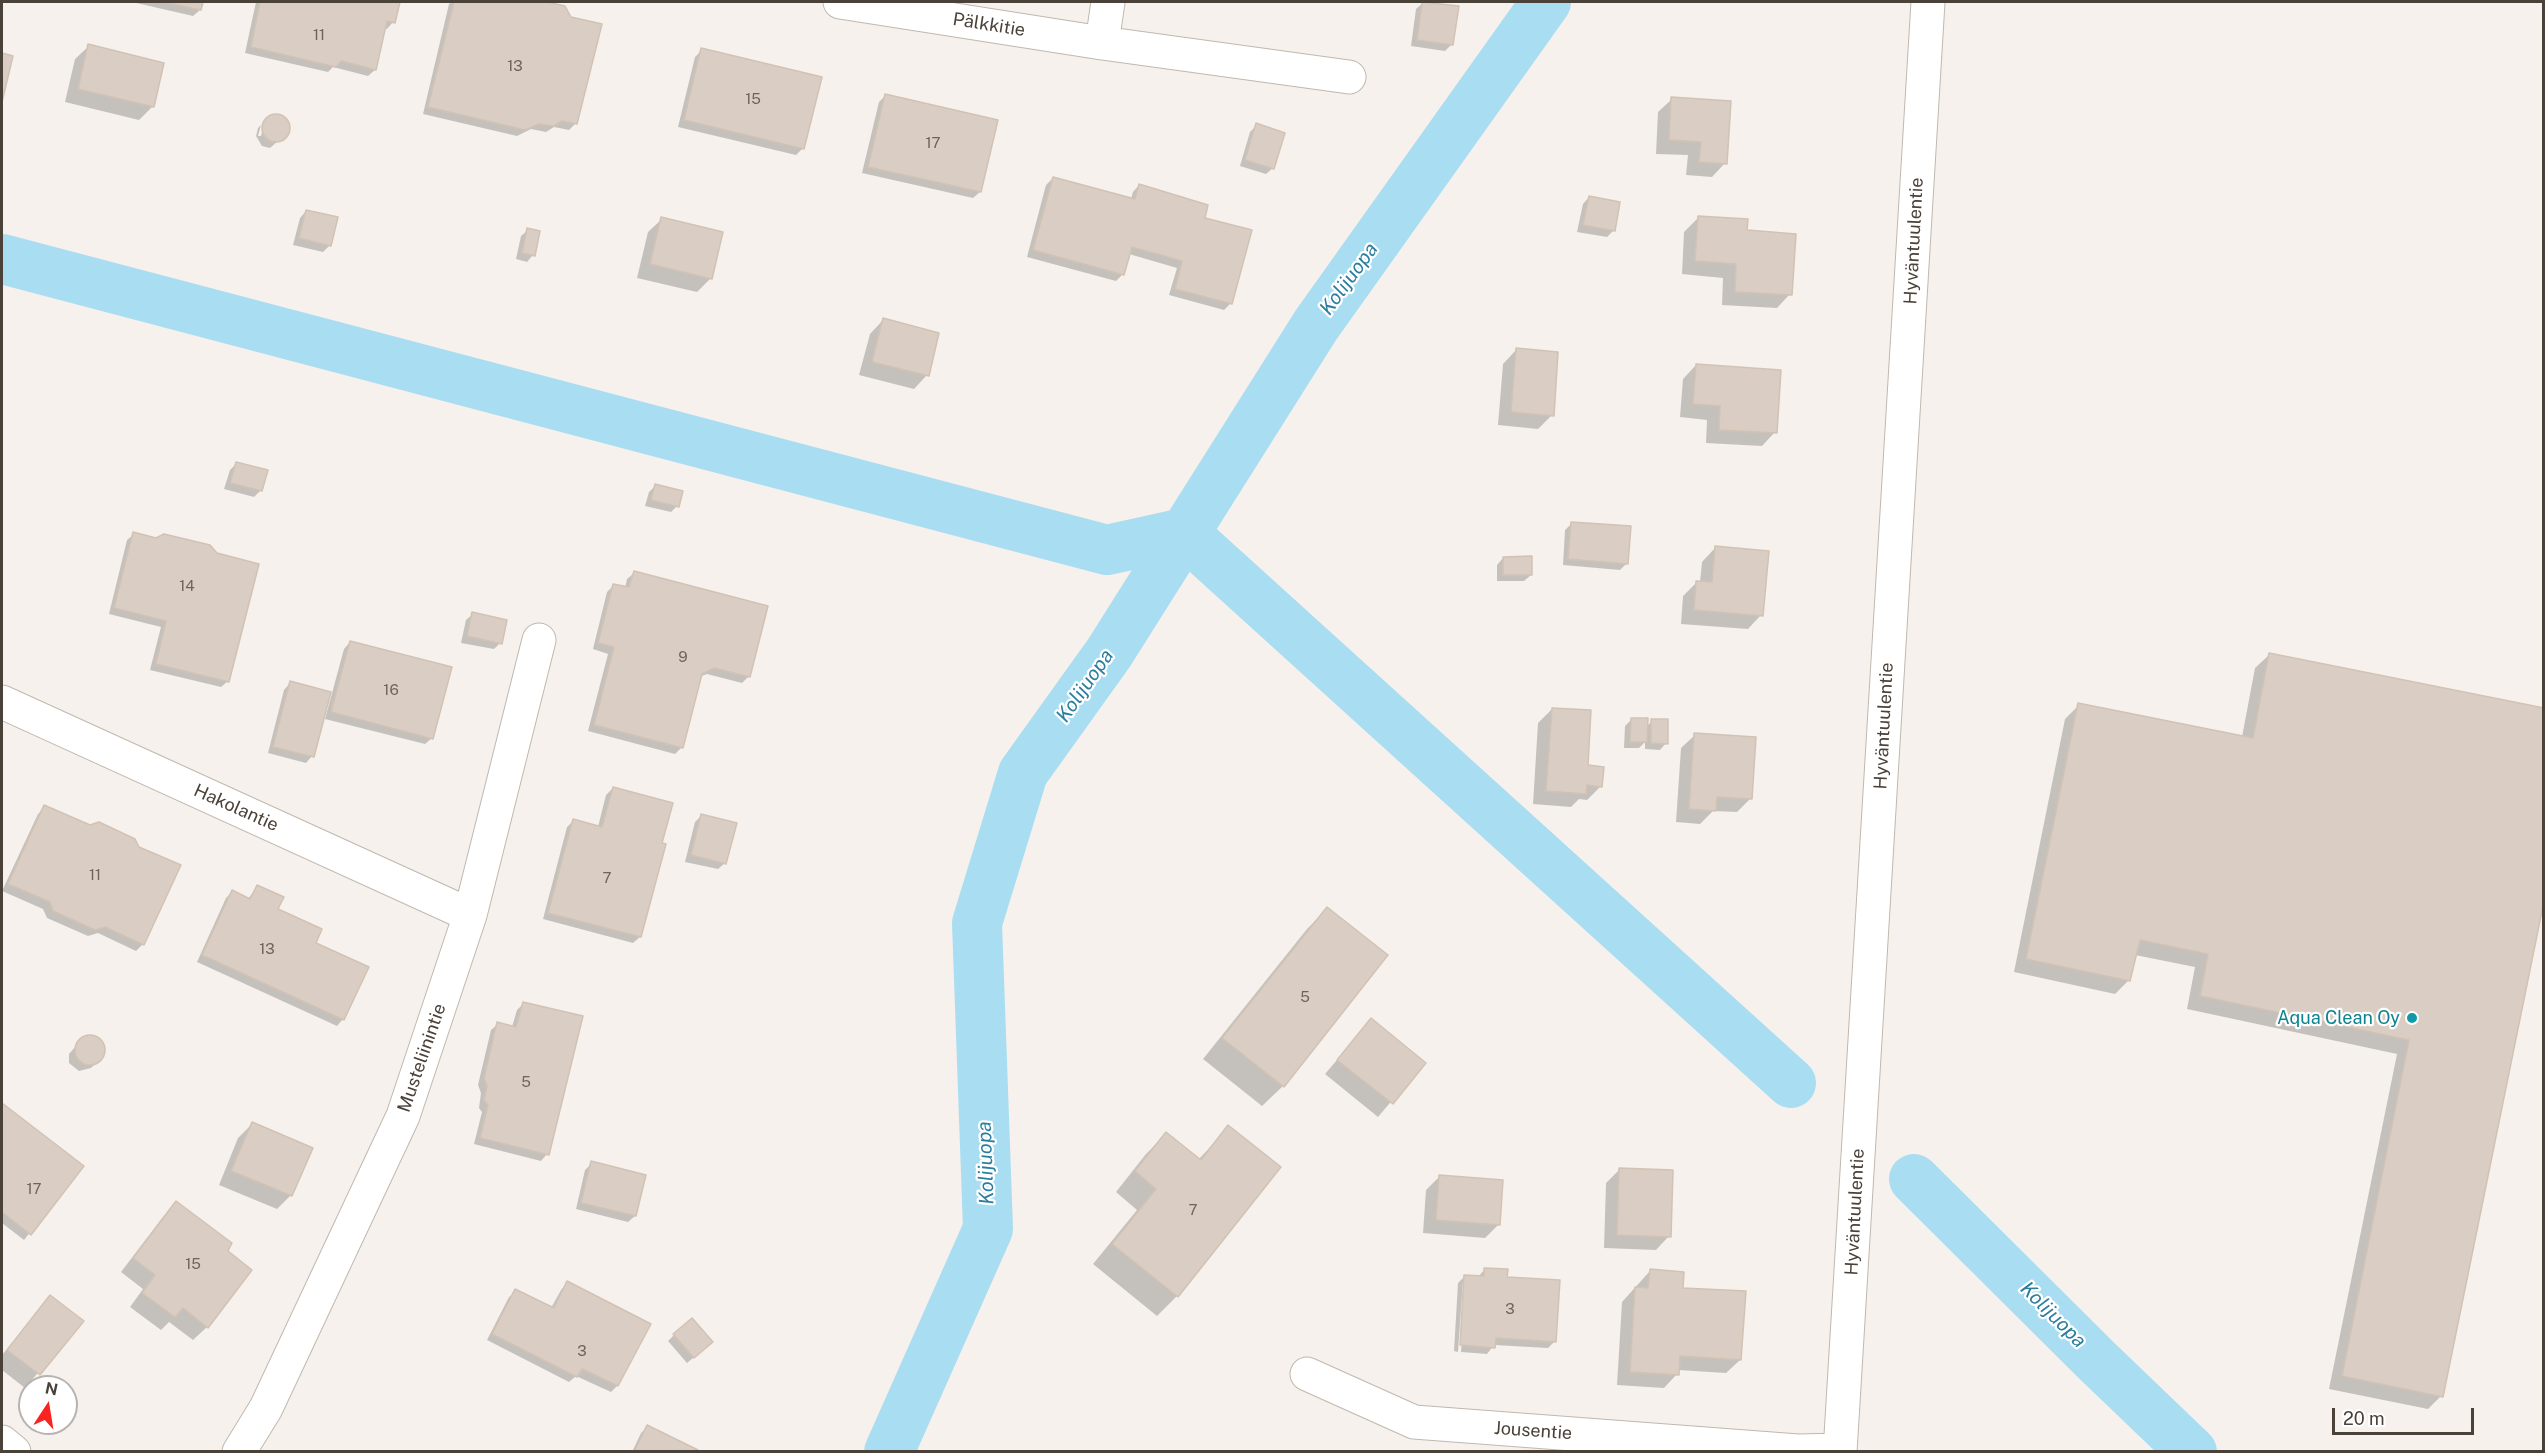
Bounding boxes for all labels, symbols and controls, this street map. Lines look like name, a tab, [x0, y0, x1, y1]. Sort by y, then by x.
street label: Pälkkitie	[951, 9, 1027, 41]
house number: 11	[313, 26, 325, 44]
house number: 13	[507, 57, 523, 75]
house number: 15	[745, 90, 761, 108]
house number: 17	[925, 134, 941, 152]
street label: Hyväntuulentie	[1900, 177, 1928, 305]
water label: Kolijuopa	[1315, 238, 1383, 320]
house number: 14	[179, 577, 195, 595]
water label: Kolijuopa	[1051, 645, 1119, 727]
house number: 9	[678, 648, 688, 666]
street label: Hyväntuulentie	[1870, 662, 1898, 790]
house number: 16	[383, 681, 399, 699]
street label: Hakolantie	[190, 780, 282, 836]
house number: 11	[89, 866, 101, 884]
house number: 7	[602, 869, 612, 887]
house number: 13	[259, 940, 275, 958]
house number: 5	[1300, 988, 1310, 1006]
street label: Musteliinintie	[393, 1001, 451, 1115]
place label: Aqua Clean Oy	[2277, 1007, 2400, 1029]
marker: Aqua Clean Oy	[2405, 1011, 2419, 1025]
house number: 5	[521, 1073, 531, 1091]
water label: Kolijuopa	[973, 1121, 999, 1205]
street label: Hyväntuulentie	[1841, 1148, 1869, 1276]
house number: 17	[26, 1180, 42, 1198]
house number: 7	[1188, 1201, 1198, 1219]
house number: 15	[185, 1255, 201, 1273]
water label: Kolijuopa	[2015, 1277, 2091, 1353]
house number: 3	[1505, 1300, 1515, 1318]
house number: 3	[577, 1342, 587, 1360]
north arrow	[18, 1375, 78, 1435]
text: N	[43, 1378, 60, 1399]
scale bar	[2335, 1396, 2478, 1434]
text: 20 m	[2343, 1408, 2385, 1429]
street label: Jousentie	[1493, 1417, 1573, 1445]

